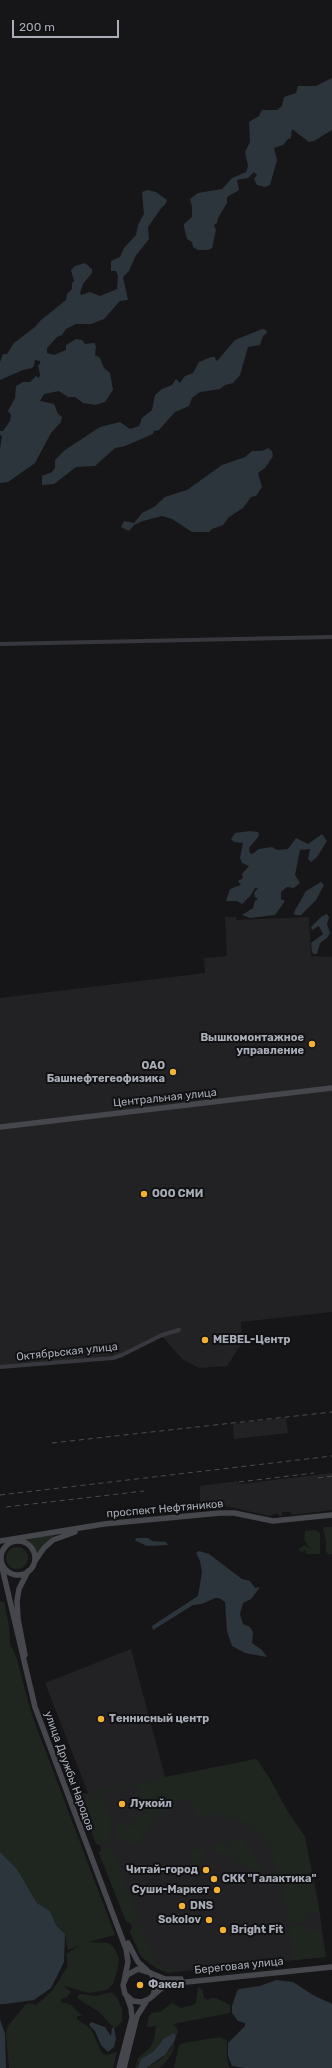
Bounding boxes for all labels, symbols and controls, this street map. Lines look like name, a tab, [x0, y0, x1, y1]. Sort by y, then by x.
scale bar	[14, 12, 121, 38]
text: 200 m	[19, 20, 55, 34]
place label: Вышкомонтажное управление	[200, 1031, 304, 1057]
marker: Вышкомонтажное управление	[307, 1039, 317, 1049]
place label: ОАО Башнефтегеофизика	[47, 1059, 165, 1085]
marker: ОАО Башнефтегеофизика	[168, 1067, 178, 1077]
street label: Центральная улица	[113, 1086, 217, 1110]
place label: ООО СМИ	[152, 1187, 203, 1201]
marker: ООО СМИ	[139, 1189, 149, 1199]
place label: MEBEL-Центр	[213, 1333, 290, 1347]
marker: MEBEL-Центр	[200, 1335, 210, 1345]
street label: Октябрьская улица	[16, 1340, 118, 1364]
street label: проспект Нефтяников	[106, 1497, 224, 1521]
street label: улица Дружбы Народов	[41, 1710, 97, 1832]
place label: Теннисный центр	[109, 1712, 209, 1726]
marker: Теннисный центр	[96, 1714, 106, 1724]
place label: Лукойл	[130, 1797, 172, 1811]
marker: Лукойл	[117, 1799, 127, 1809]
place label: Читай-город	[126, 1863, 198, 1877]
marker: Читай-город	[201, 1865, 211, 1875]
place label: СКК "Галактика"	[222, 1872, 316, 1886]
marker: СКК "Галактика"	[209, 1874, 219, 1884]
place label: Суши-Маркет	[132, 1883, 209, 1897]
marker: Суши-Маркет	[212, 1885, 222, 1895]
place label: DNS	[190, 1899, 213, 1913]
marker: DNS	[177, 1901, 187, 1911]
place label: Sokolov	[158, 1913, 201, 1927]
marker: Sokolov	[204, 1915, 214, 1925]
place label: Bright Fit	[231, 1923, 284, 1937]
marker: Bright Fit	[218, 1925, 228, 1935]
street label: Береговая улица	[194, 1955, 284, 1977]
place label: Факел	[148, 1978, 184, 1992]
marker: Факел	[135, 1980, 145, 1990]

